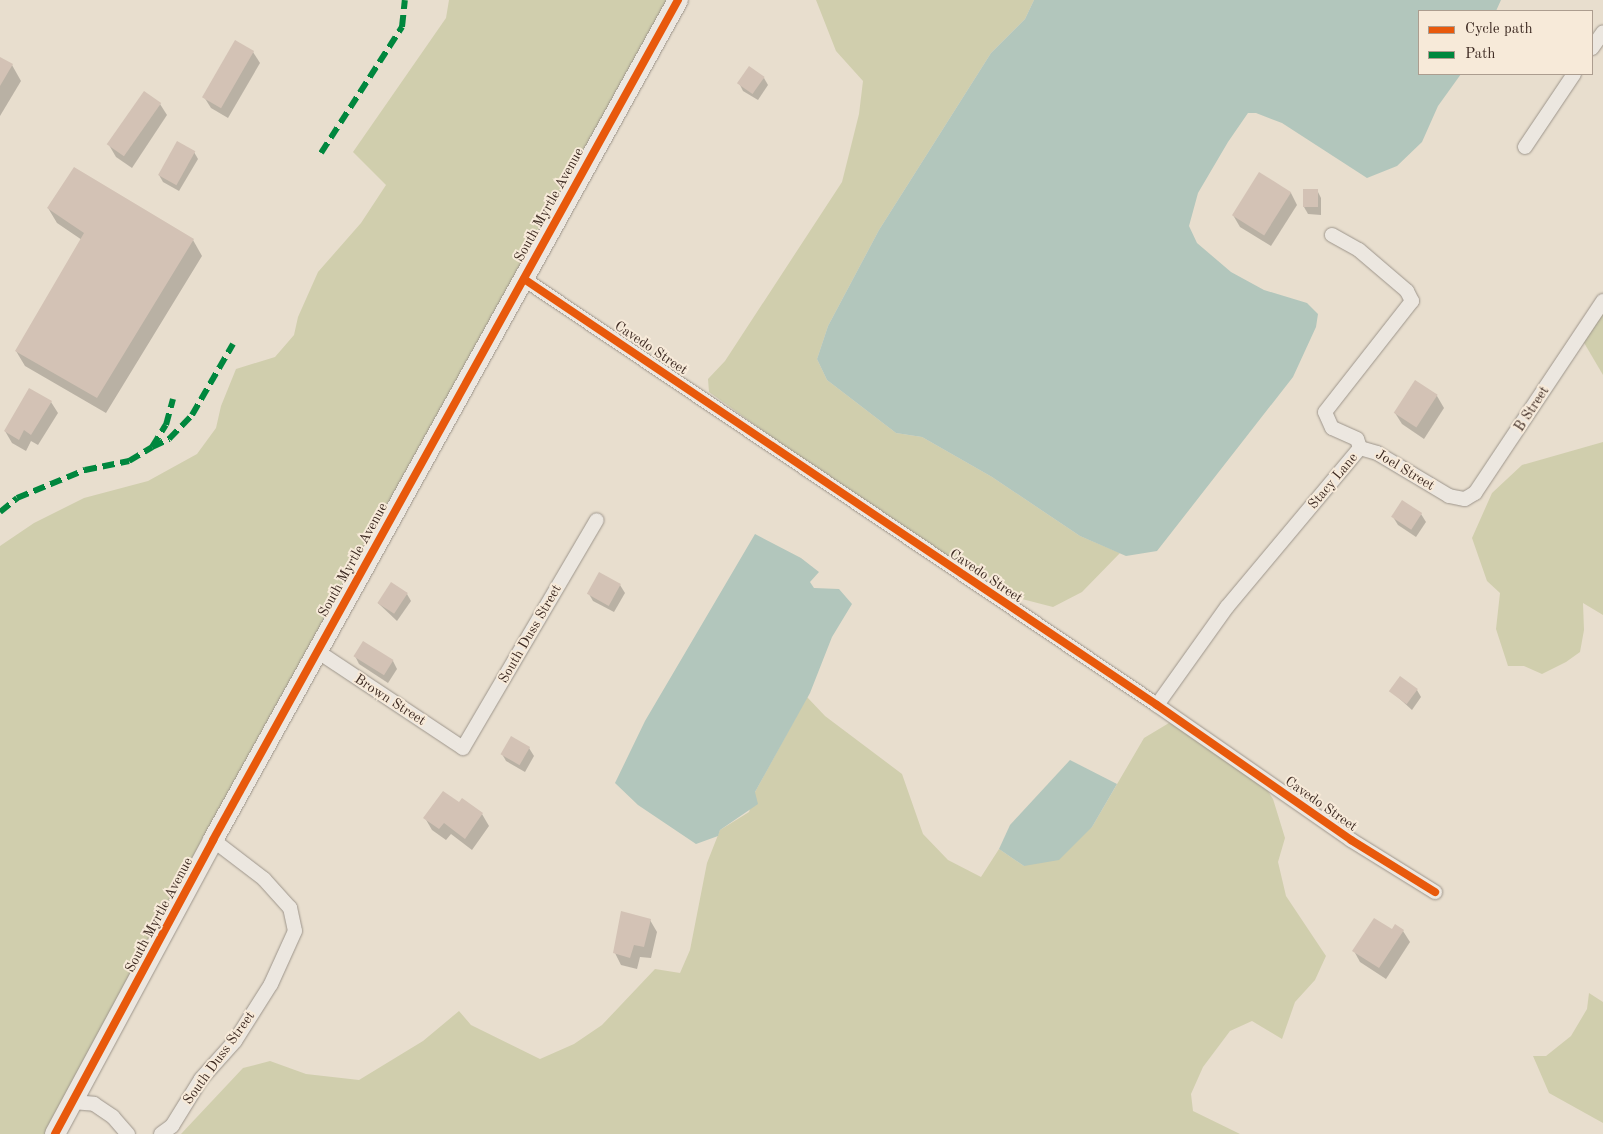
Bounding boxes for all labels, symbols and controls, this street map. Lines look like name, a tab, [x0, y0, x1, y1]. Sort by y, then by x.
legend	[1418, 10, 1593, 75]
text: Cycle path	[1465, 22, 1533, 37]
text: Path	[1465, 47, 1495, 62]
street label: South Myrtle Avenue	[511, 145, 587, 265]
street label: Cavedo Street	[611, 317, 691, 379]
street label: B Street	[1511, 383, 1553, 435]
street label: Joel Street	[1372, 446, 1438, 494]
street label: Stacy Lane	[1305, 449, 1361, 513]
street label: South Myrtle Avenue	[315, 500, 391, 620]
street label: Cavedo Street	[946, 545, 1026, 607]
street label: South Duss Street	[495, 582, 565, 686]
street label: Brown Street	[351, 671, 429, 729]
street label: Cavedo Street	[1282, 773, 1360, 835]
street label: South Myrtle Avenue	[122, 855, 196, 975]
street label: South Duss Street	[180, 1008, 258, 1108]

